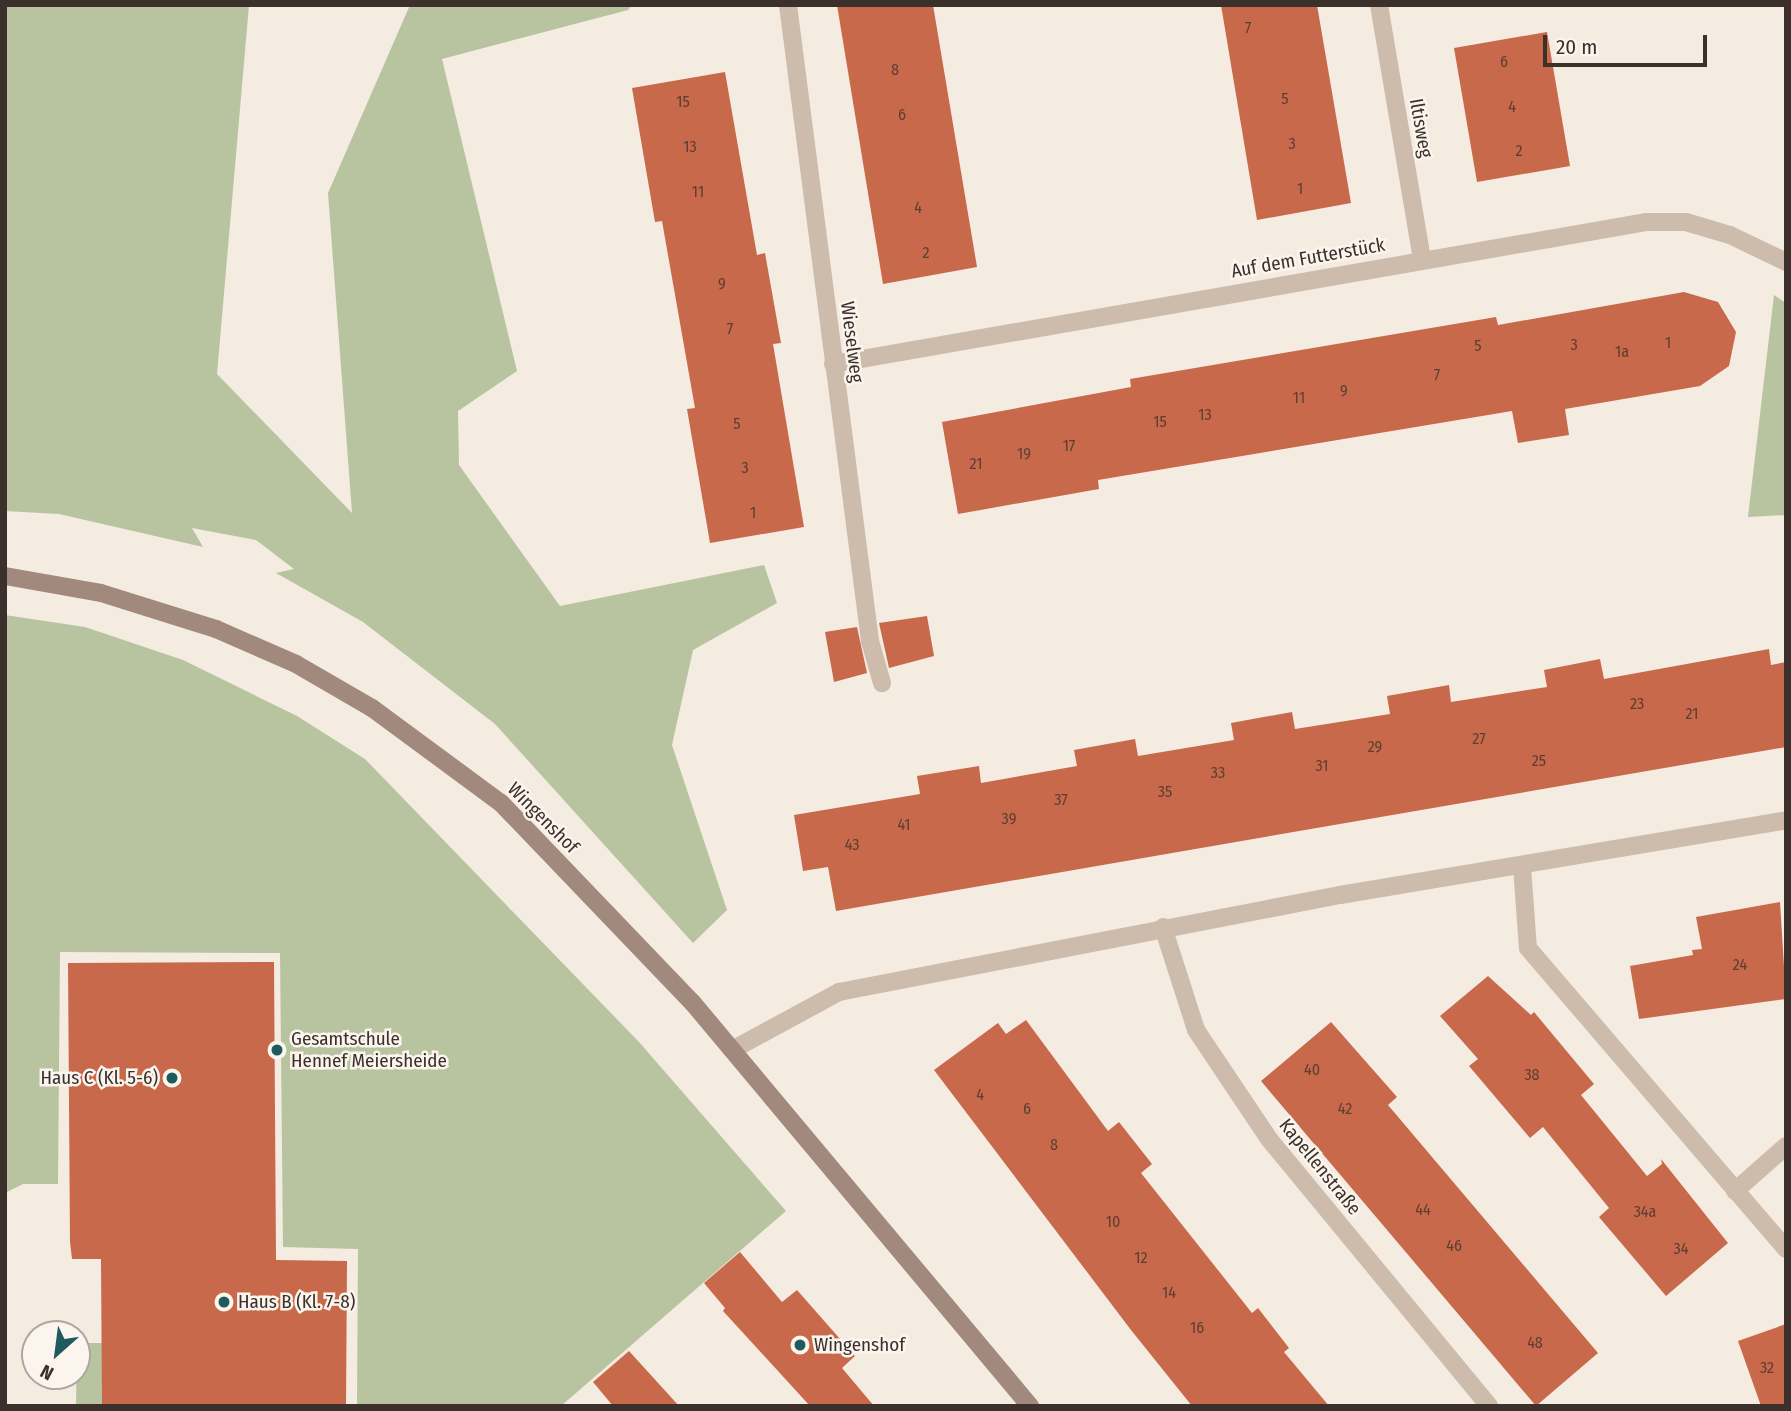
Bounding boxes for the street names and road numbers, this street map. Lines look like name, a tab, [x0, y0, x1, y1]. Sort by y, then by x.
street label: Iltisweg	[1405, 97, 1437, 159]
street label: Auf dem Futterstück	[1229, 233, 1387, 283]
street label: Wieselweg	[836, 300, 868, 384]
street label: Wingenshof	[503, 778, 583, 858]
street label: Kapellenstraße	[1274, 1114, 1366, 1220]

